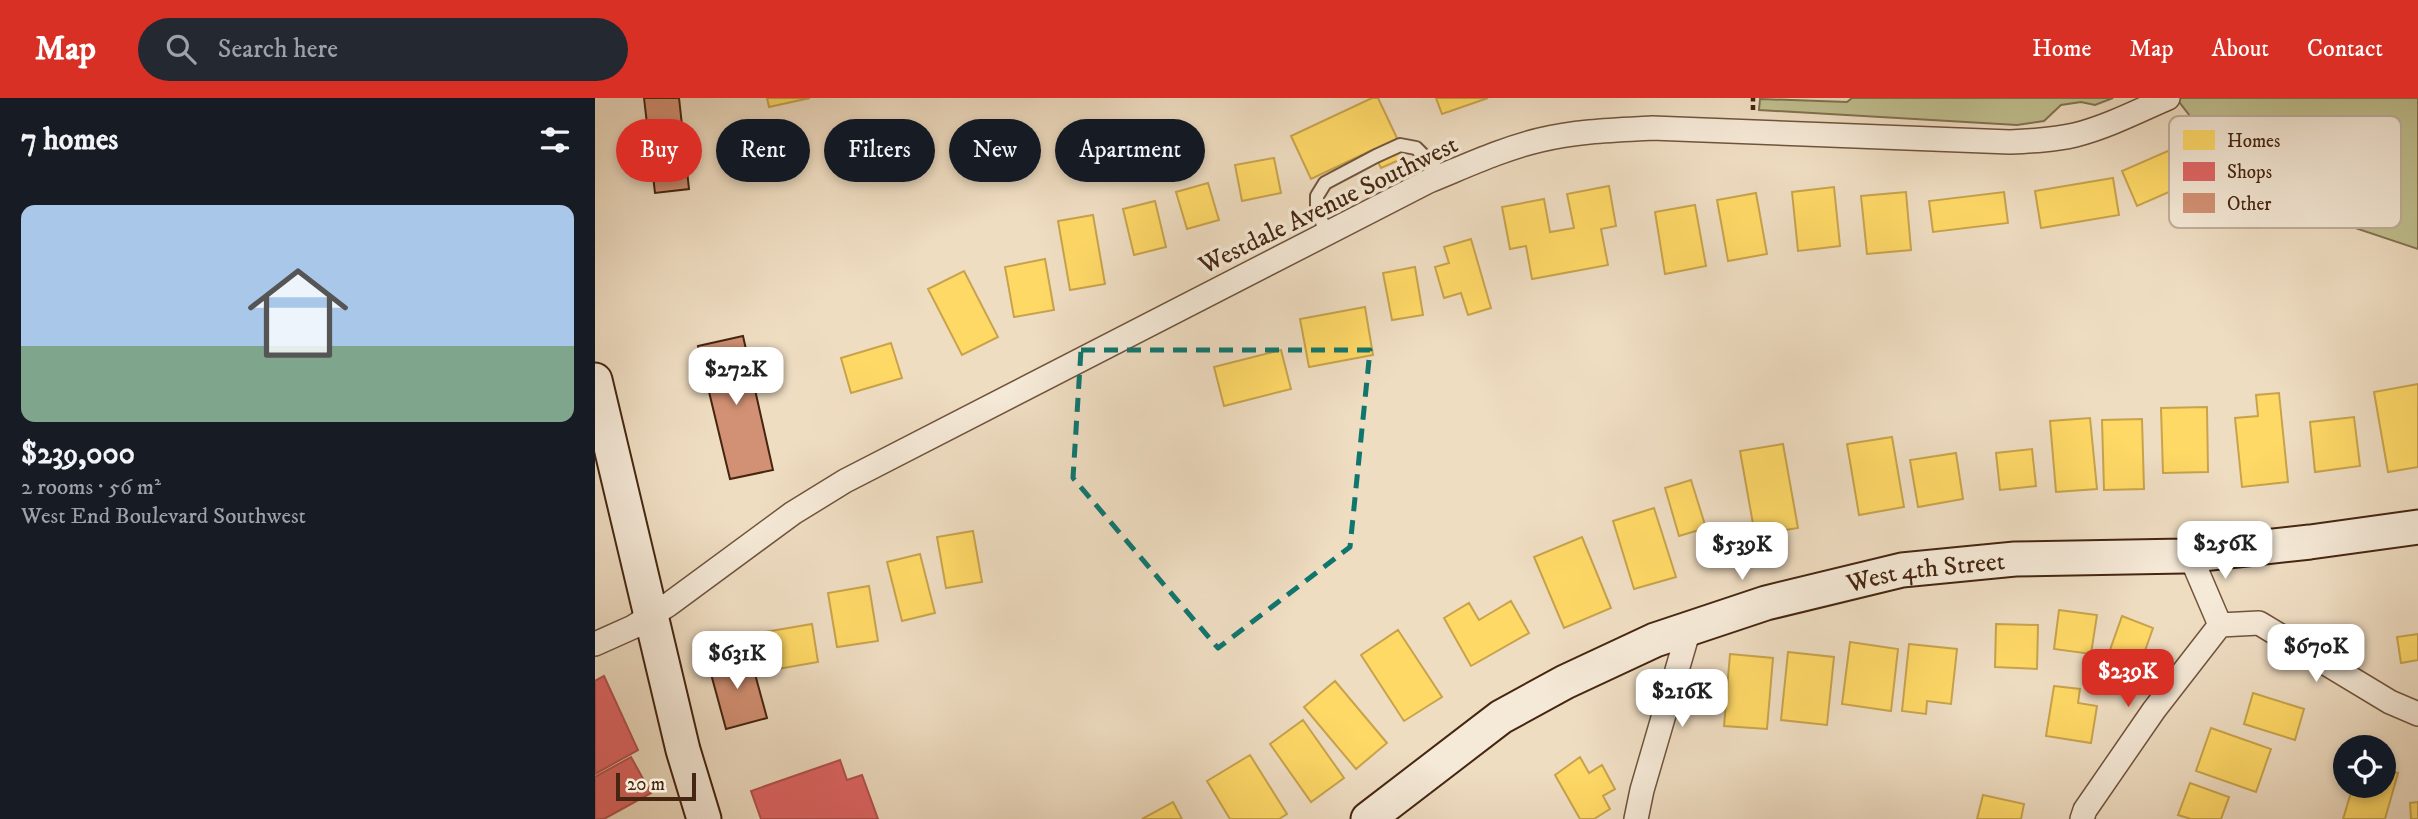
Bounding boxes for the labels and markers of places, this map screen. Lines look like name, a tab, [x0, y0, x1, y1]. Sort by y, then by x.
pin: $272K	[687, 348, 785, 407]
pin: $539K	[1693, 522, 1791, 582]
pin: $256K	[2176, 522, 2274, 581]
pin: $670K	[2267, 624, 2365, 684]
pin: $631K	[688, 632, 786, 691]
pin: $239K	[2079, 650, 2177, 709]
pin: $216K	[1633, 670, 1731, 729]

